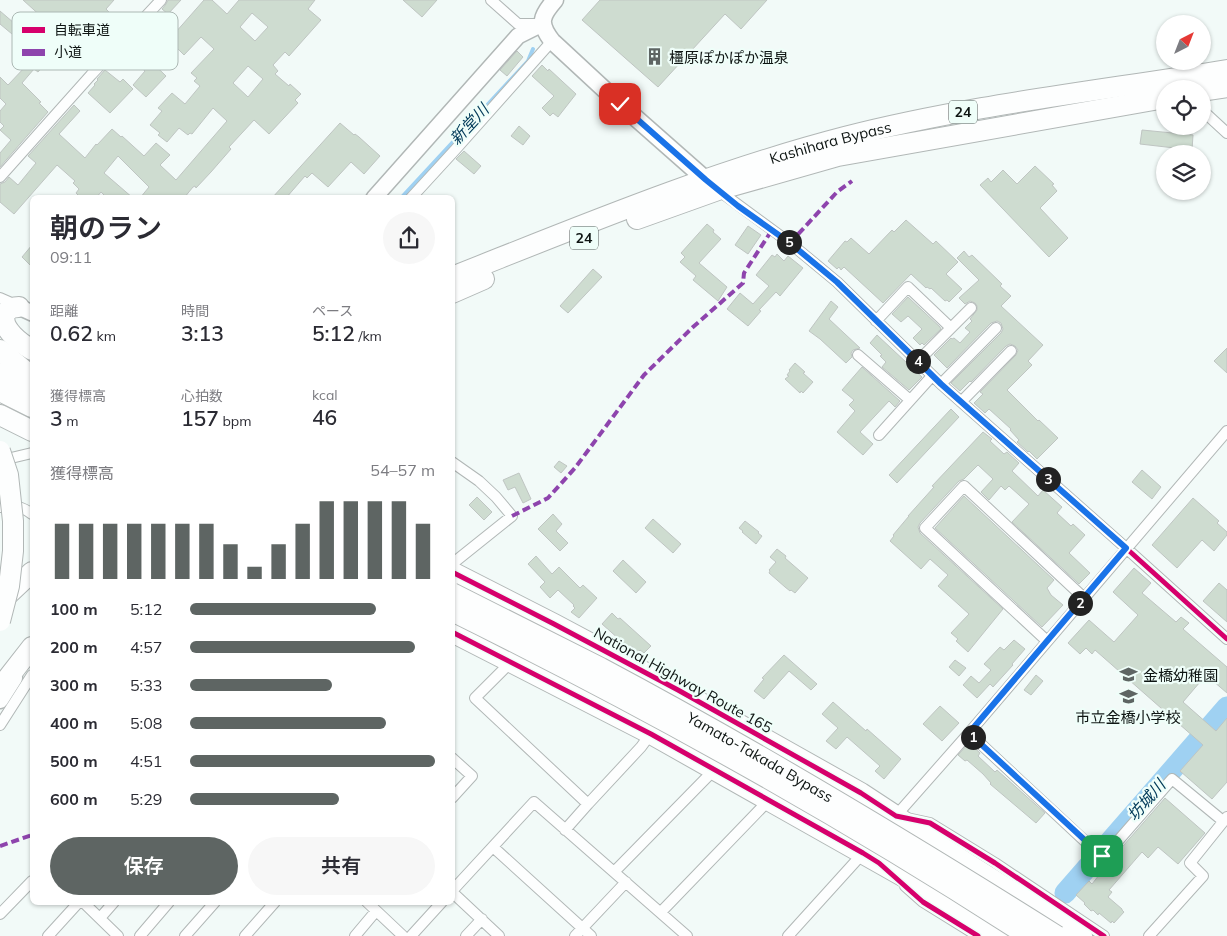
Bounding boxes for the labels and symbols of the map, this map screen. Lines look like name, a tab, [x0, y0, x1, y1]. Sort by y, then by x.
legend	[12, 12, 178, 70]
north arrow	[1156, 15, 1211, 70]
text: 自転車道	[54, 21, 110, 39]
text: 小道	[54, 43, 82, 61]
building icon: 橿原ぽかぽか温泉	[645, 47, 665, 67]
place label: 橿原ぽかぽか温泉	[669, 48, 789, 67]
pin	[599, 83, 641, 125]
water label: 新堂川	[445, 98, 494, 148]
road number: 24	[949, 100, 977, 124]
street label: Kashihara Bypass	[767, 117, 893, 168]
road number: 24	[570, 227, 598, 250]
pin: 5	[776, 230, 802, 254]
pin: 4	[906, 348, 930, 374]
pin: 3	[1036, 466, 1060, 492]
pin: 2	[1068, 590, 1092, 616]
street label: National Highway Route 165	[590, 623, 776, 737]
school or university icon: 金橋幼稚園	[1119, 665, 1139, 685]
place label: 金橋幼稚園	[1143, 666, 1218, 685]
school or university icon: 市立金橋小学校	[1118, 686, 1138, 706]
street label: Yamato-Takada Bypass	[683, 707, 837, 806]
place label: 市立金橋小学校	[1075, 708, 1181, 727]
pin: 1	[960, 724, 986, 750]
water label: 坊城川	[1123, 774, 1171, 825]
pin	[1081, 835, 1123, 877]

